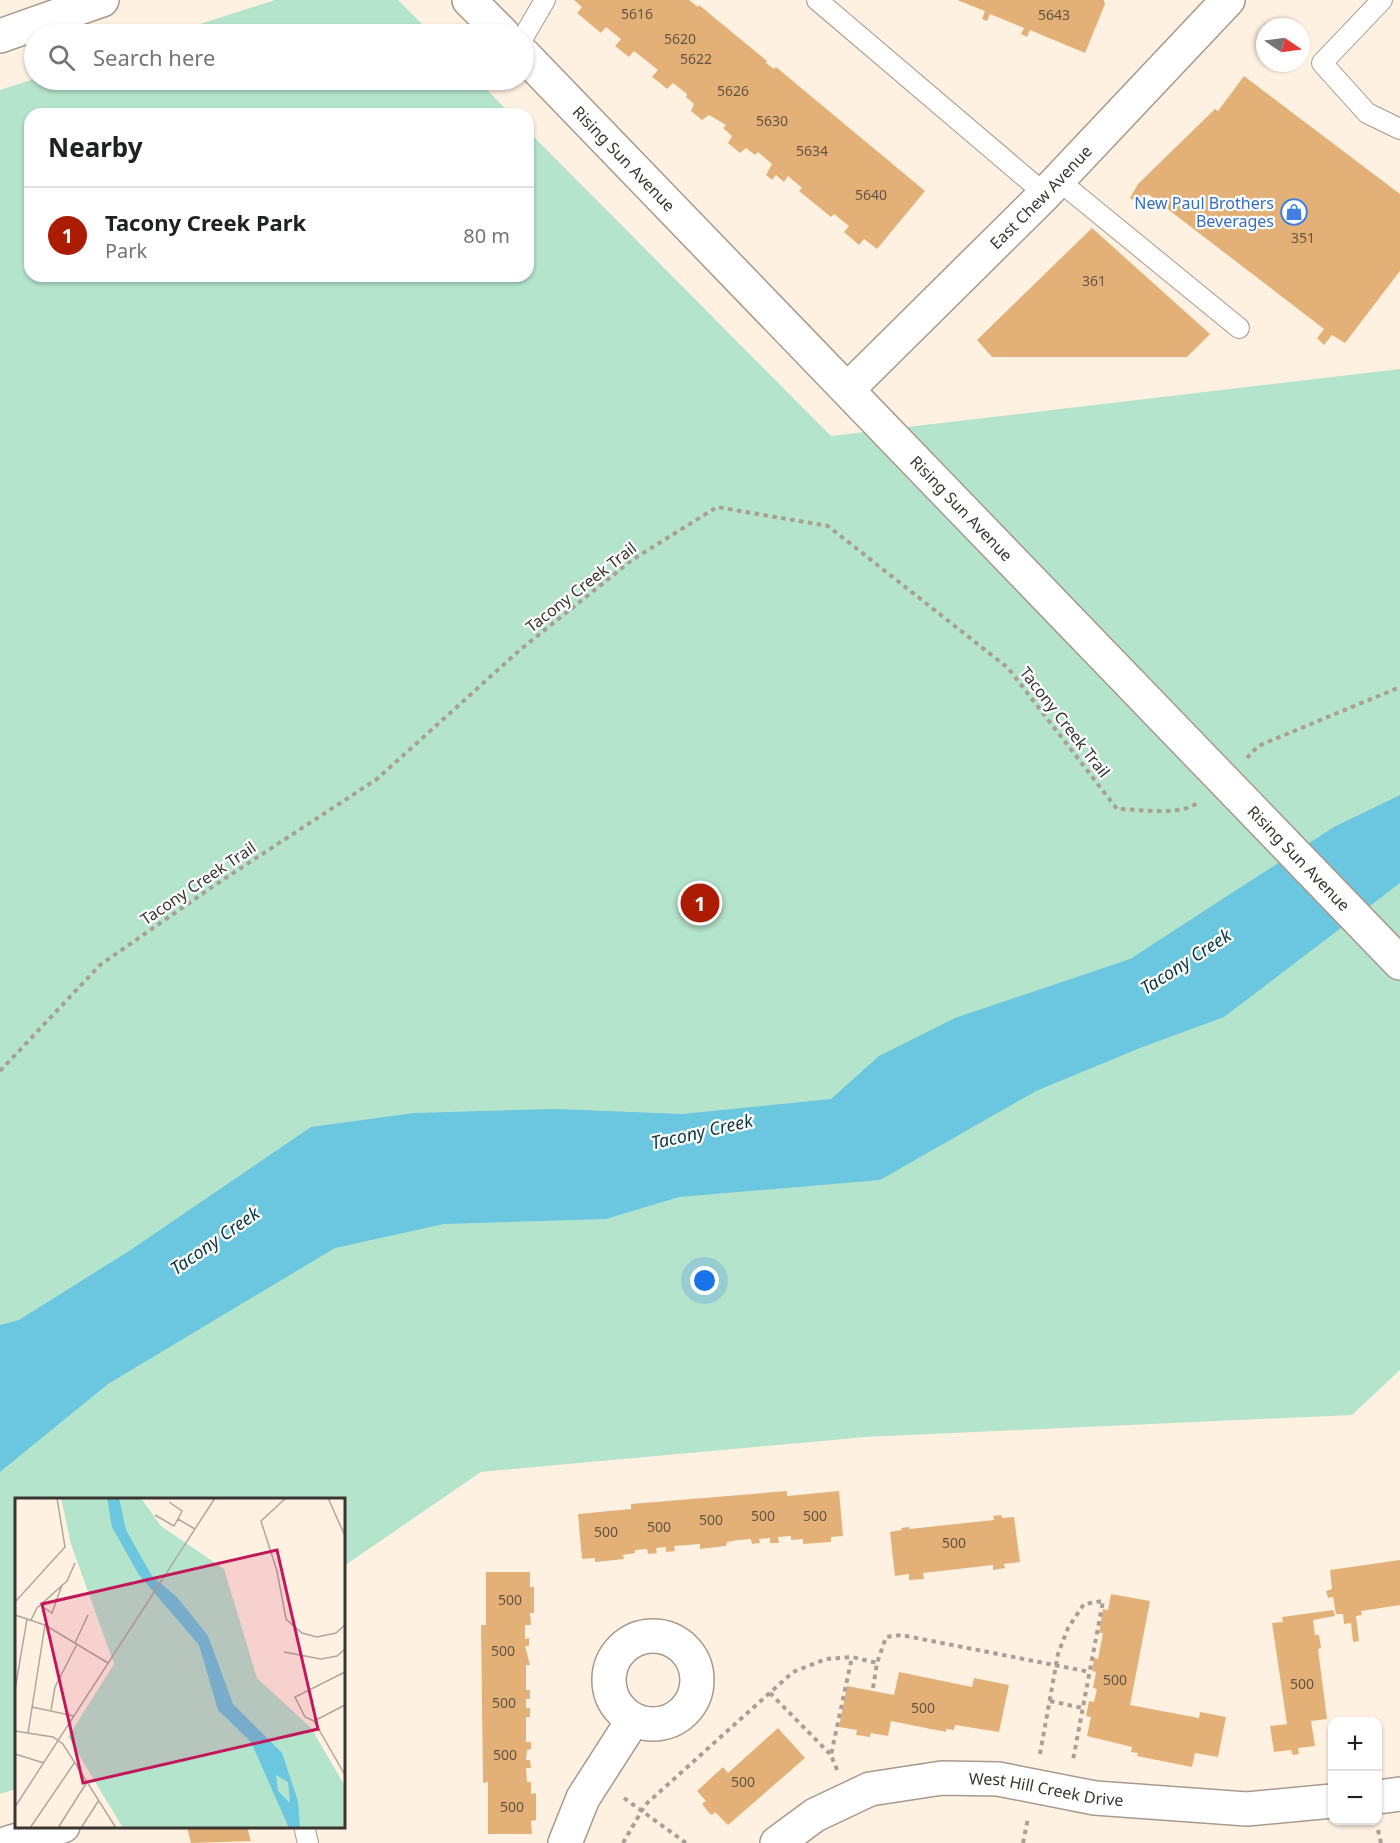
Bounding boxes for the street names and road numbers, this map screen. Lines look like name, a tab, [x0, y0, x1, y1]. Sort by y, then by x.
street label: Rising Sun Avenue	[568, 101, 680, 216]
street label: East Chew Avenue	[985, 140, 1097, 254]
street label: Rising Sun Avenue	[905, 451, 1018, 566]
street label: Tacony Creek Trail	[521, 537, 641, 637]
street label: Tacony Creek Trail	[1015, 662, 1115, 782]
street label: Rising Sun Avenue	[1243, 801, 1355, 916]
street label: Tacony Creek Trail	[136, 836, 260, 930]
street label: West Hill Creek Drive	[969, 1767, 1124, 1811]

